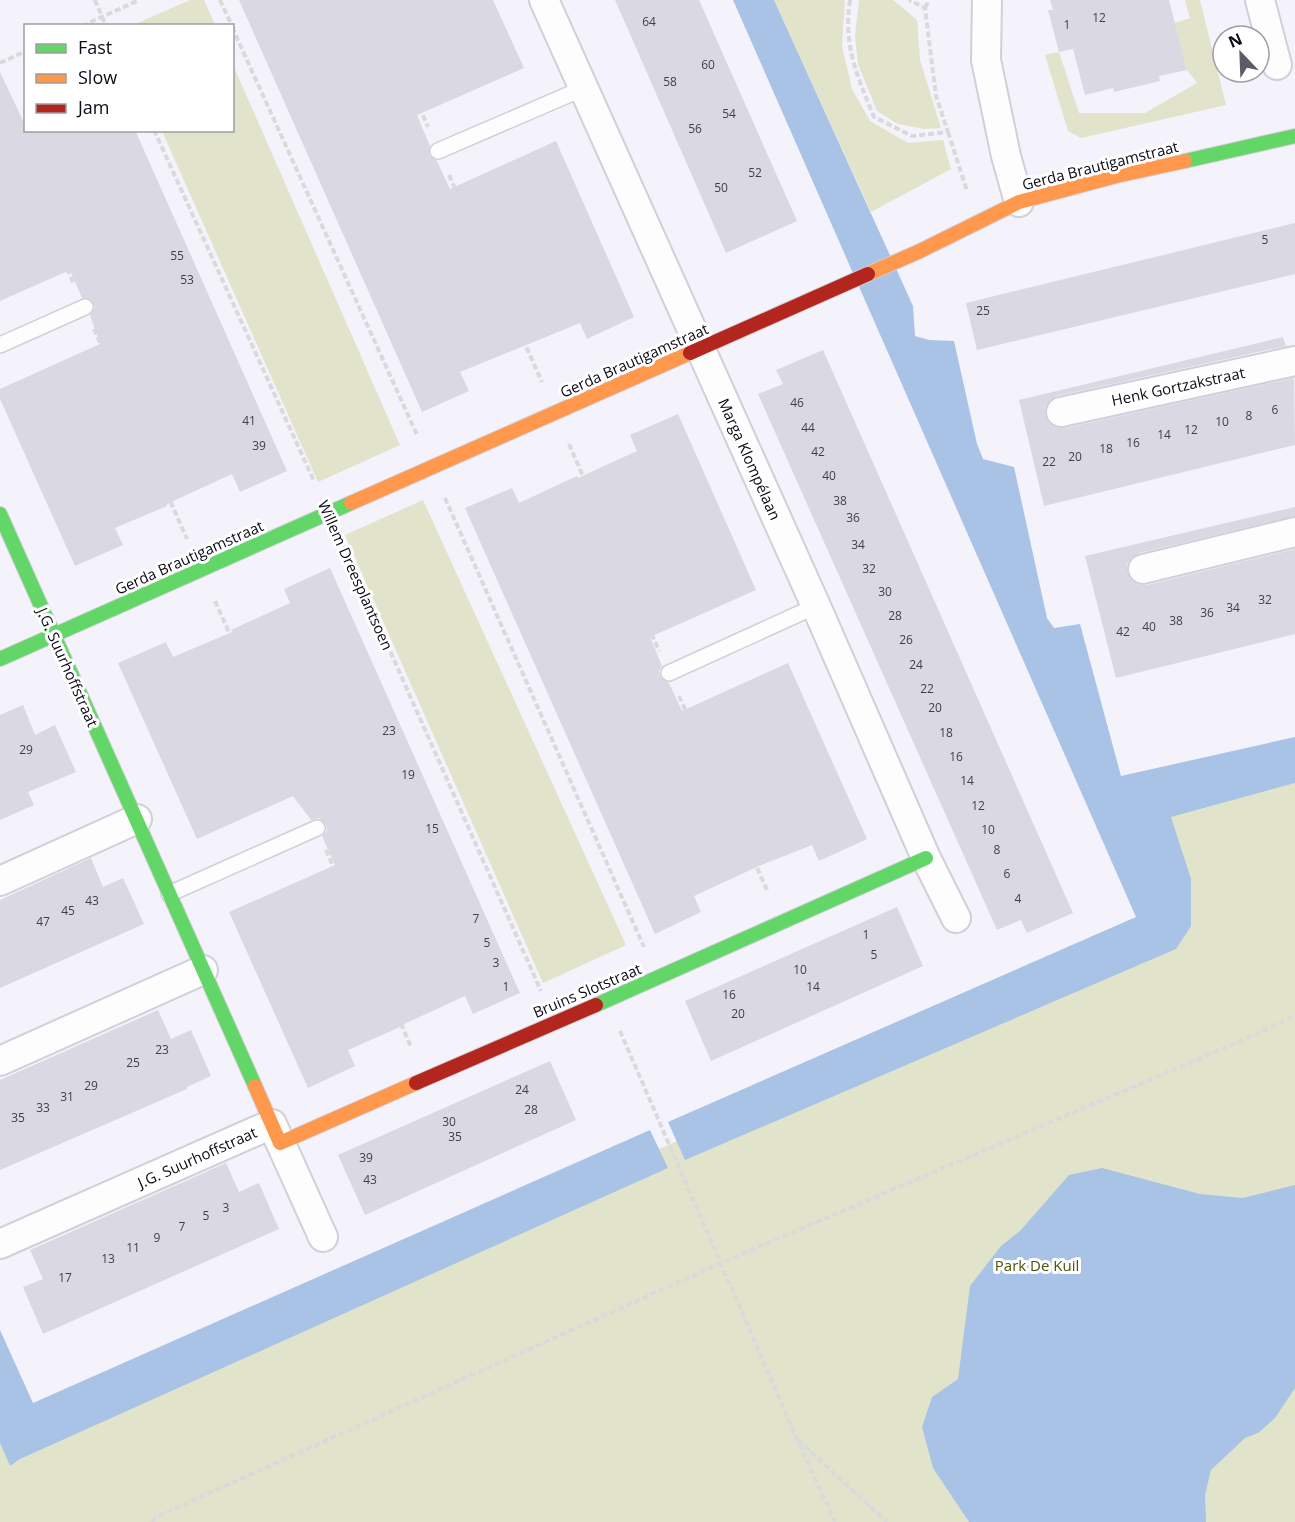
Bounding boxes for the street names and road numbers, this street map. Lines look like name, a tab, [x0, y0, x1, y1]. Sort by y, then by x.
street label: Gerda Brautigamstraat	[1020, 136, 1180, 194]
street label: Gerda Brautigamstraat	[557, 318, 711, 402]
street label: Henk Gortzakstraat	[1110, 362, 1246, 410]
street label: Marga Klompélaan	[714, 395, 786, 523]
street label: Willem Dreesplantsoen	[314, 497, 398, 653]
street label: Gerda Brautigamstraat	[112, 515, 266, 599]
street label: J.G. Suurhoffstraat	[32, 602, 103, 730]
street label: Bruins Slotstraat	[530, 958, 644, 1022]
street label: J.G. Suurhoffstraat	[132, 1122, 260, 1193]

